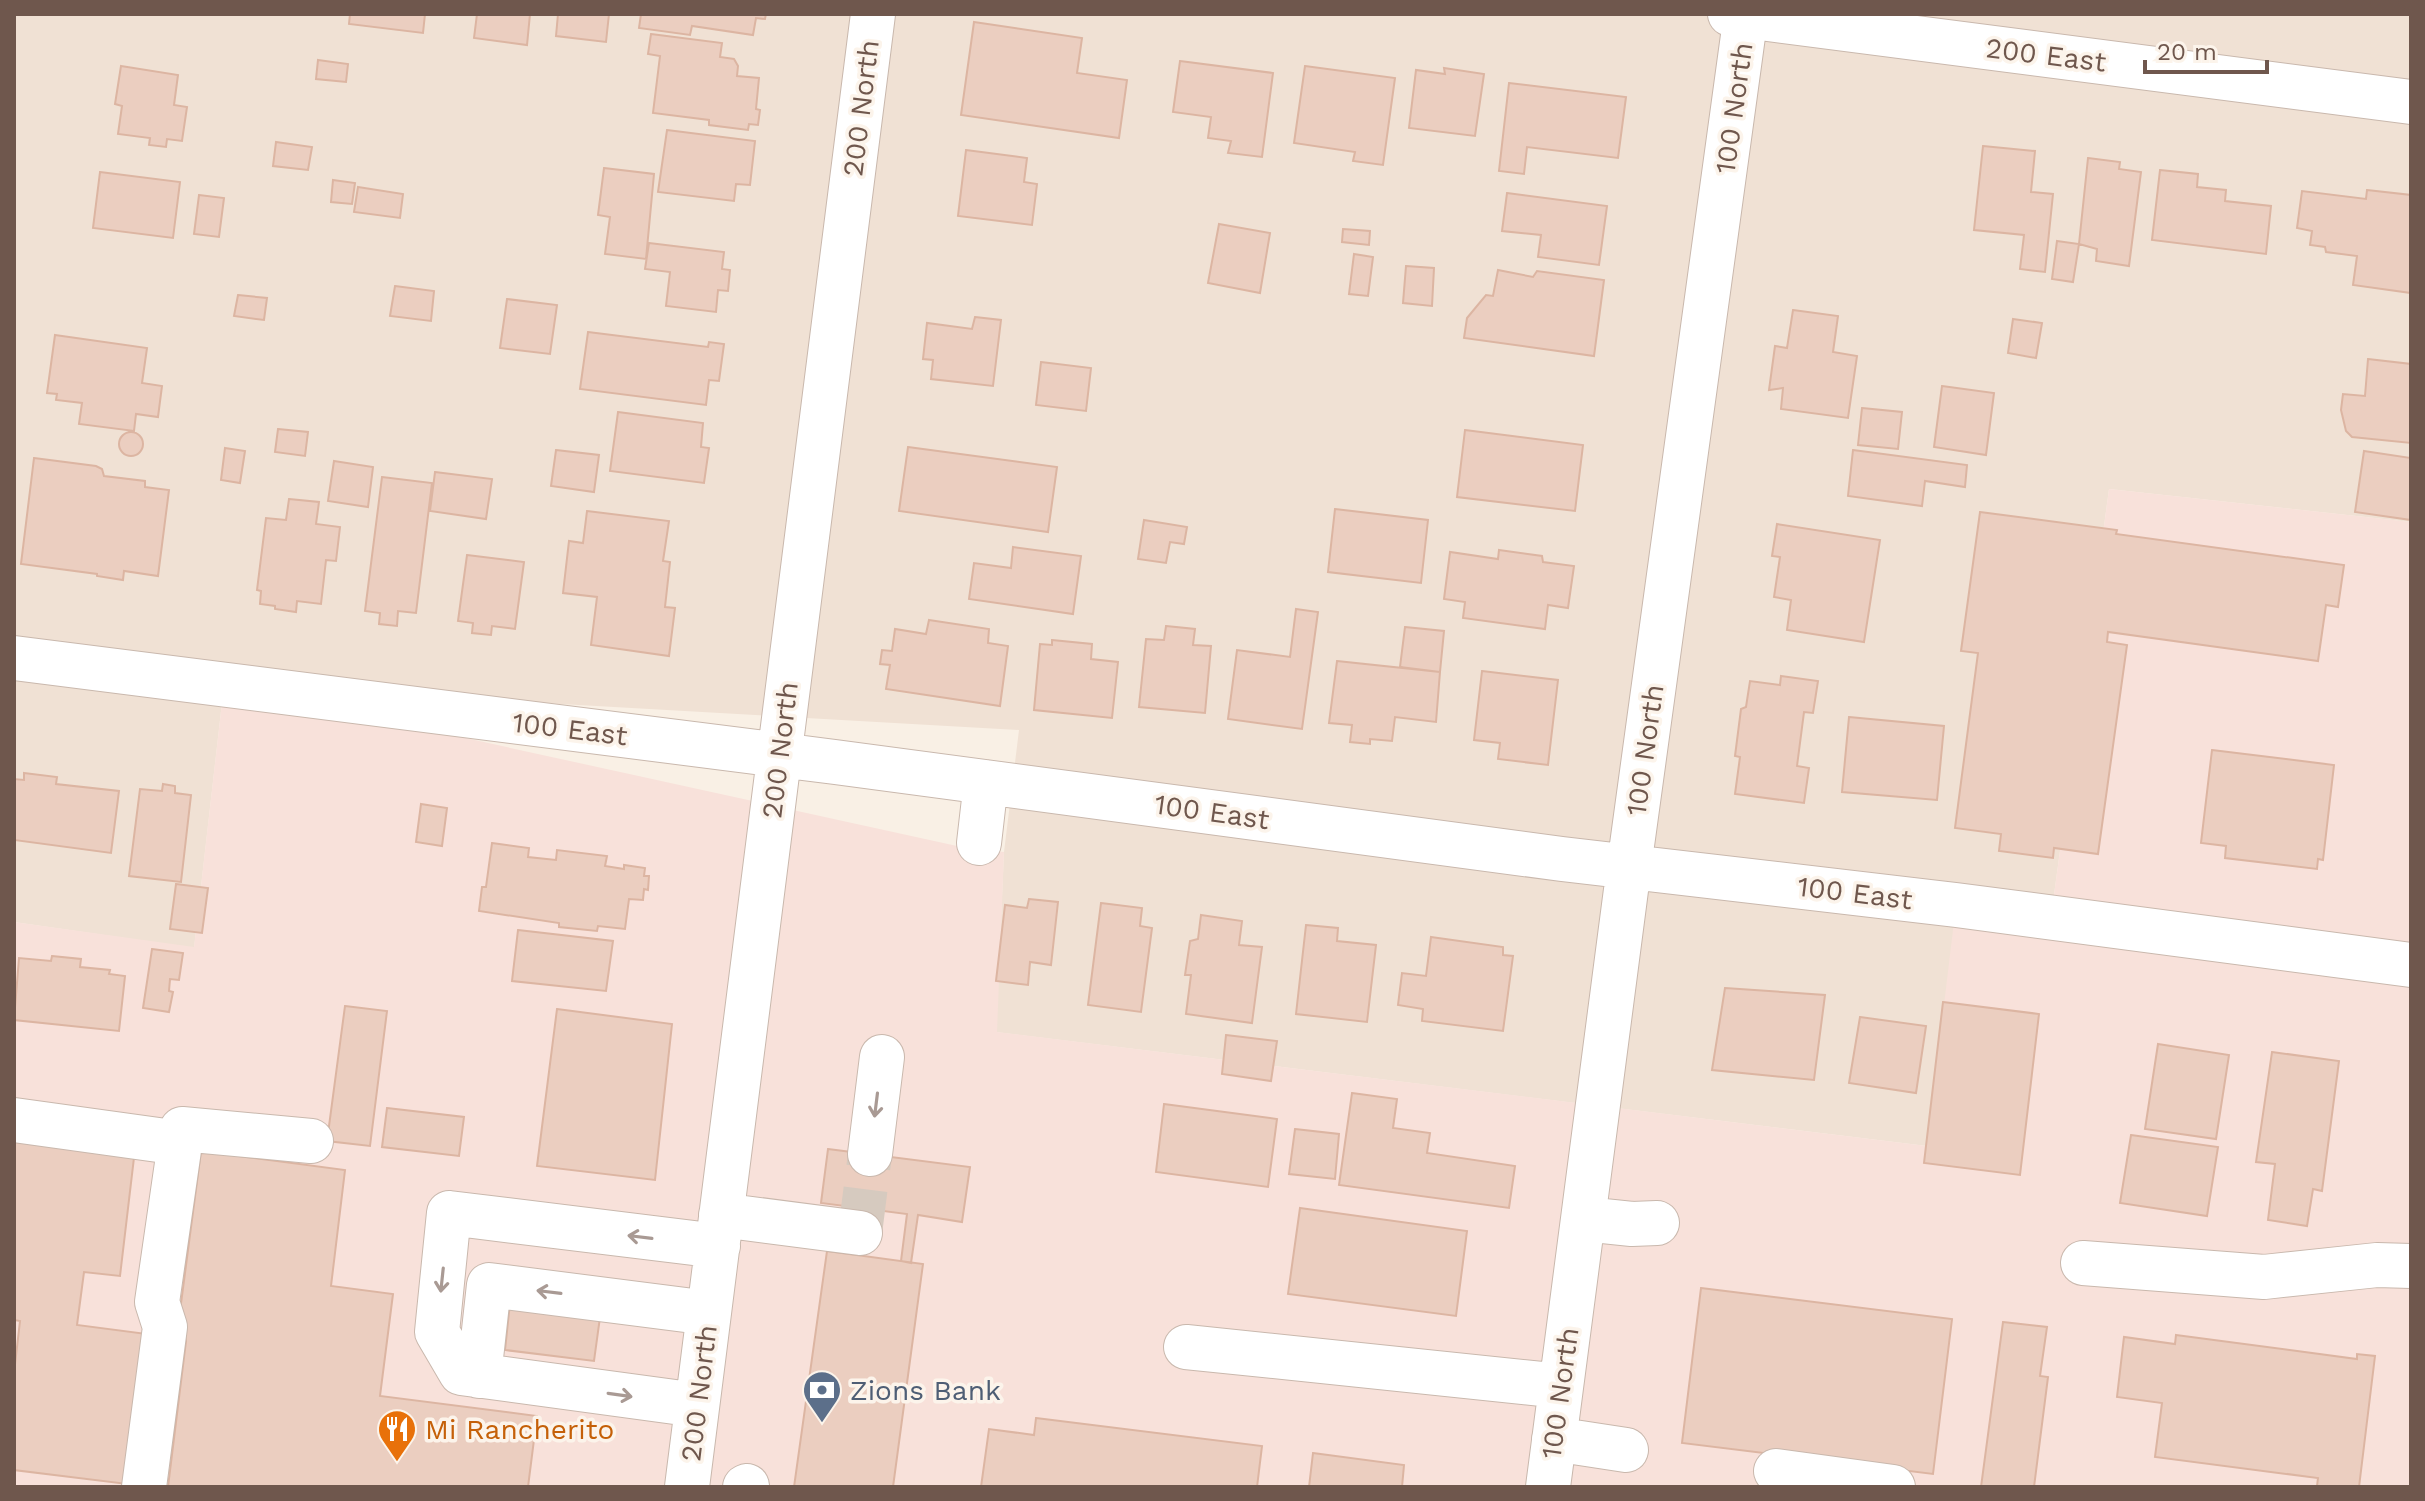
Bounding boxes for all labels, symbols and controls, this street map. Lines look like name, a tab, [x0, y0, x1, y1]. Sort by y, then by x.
scale bar	[2145, 24, 2267, 74]
street label: 200 East	[1984, 31, 2108, 79]
street label: 200 North	[836, 38, 886, 178]
text: 20 m	[2157, 38, 2217, 66]
street label: 100 North	[1708, 40, 1760, 176]
street label: 200 North	[755, 680, 805, 820]
street label: 100 North	[1619, 682, 1671, 818]
street label: 100 East	[511, 706, 630, 752]
street label: 100 East	[1153, 788, 1272, 836]
street label: 100 East	[1796, 870, 1915, 916]
one-way arrow	[869, 1091, 884, 1118]
one-way arrow	[627, 1229, 654, 1244]
one-way arrow	[435, 1267, 450, 1293]
one-way arrow	[537, 1284, 562, 1299]
street label: 200 North	[674, 1323, 724, 1463]
street label: 100 North	[1534, 1325, 1586, 1461]
bank icon: Zions Bank	[801, 1369, 843, 1424]
place label: Zions Bank	[850, 1374, 1001, 1407]
one-way arrow	[606, 1387, 633, 1402]
restaurant icon: Mi Rancherito	[376, 1408, 418, 1463]
place label: Mi Rancherito	[425, 1413, 614, 1446]

